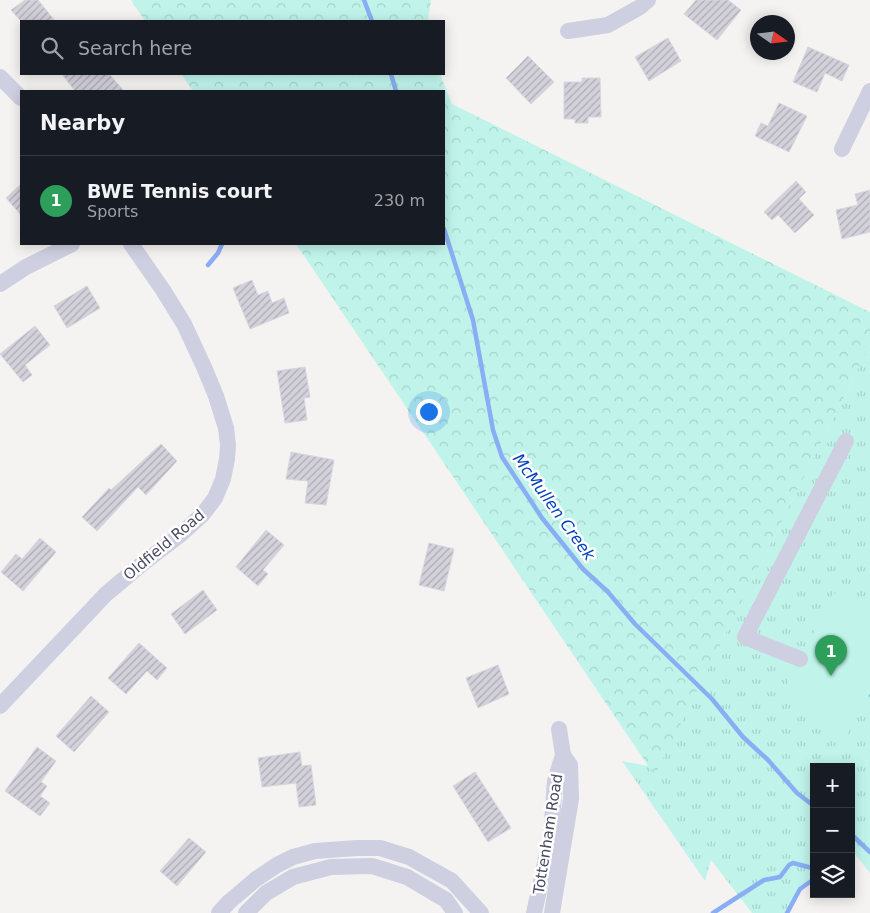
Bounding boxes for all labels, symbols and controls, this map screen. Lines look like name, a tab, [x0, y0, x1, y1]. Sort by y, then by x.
north arrow	[750, 15, 795, 60]
search box	[20, 20, 445, 75]
icon: search	[38, 34, 66, 62]
text: Search here	[78, 37, 192, 59]
text: Nearby	[40, 111, 125, 135]
text: BWE Tennis court	[87, 180, 272, 202]
text: 1	[50, 191, 62, 210]
text: 230 m	[374, 191, 425, 210]
text: Sports	[87, 202, 138, 221]
your location	[416, 399, 442, 425]
water label: McMullen Creek	[509, 450, 600, 565]
street label: Oldfield Road	[120, 506, 208, 584]
pin: 1	[815, 635, 847, 676]
map controls	[810, 763, 855, 898]
button: +	[810, 763, 855, 808]
street label: Tottenham Road	[529, 772, 566, 897]
button: −	[810, 808, 855, 853]
button: layers	[810, 853, 855, 898]

